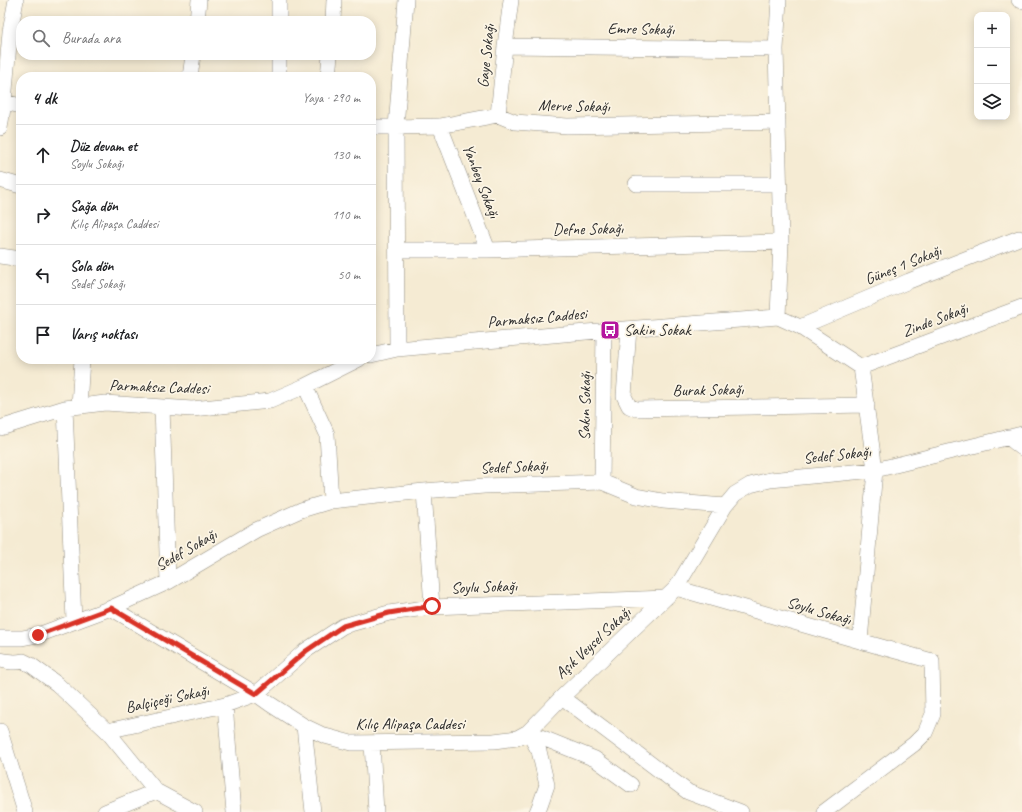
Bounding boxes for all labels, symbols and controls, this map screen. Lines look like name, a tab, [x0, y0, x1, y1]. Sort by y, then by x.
map controls	[974, 12, 1010, 120]
button: +	[974, 12, 1010, 48]
search box	[16, 16, 376, 60]
street label: Emre Sokağı	[607, 18, 676, 40]
street label: Gaye Sokağı	[473, 22, 499, 89]
icon: search	[30, 27, 52, 49]
text: Burada ara	[62, 29, 120, 48]
button: −	[974, 48, 1010, 84]
button: layers	[974, 84, 1010, 120]
text: 4 dk	[32, 88, 57, 109]
text: Yaya · 290 m	[303, 90, 360, 106]
street label: Merve Sokağı	[538, 95, 611, 117]
text: Düz devam et	[70, 137, 137, 156]
street label: Yanbey Sokağı	[458, 141, 505, 222]
icon: ahead	[32, 144, 54, 166]
text: 130 m	[332, 147, 360, 163]
text: Soylu Sokağı	[70, 156, 124, 172]
text: Sağa dön	[70, 197, 118, 216]
icon: right	[32, 204, 54, 226]
text: 110 m	[332, 207, 360, 223]
text: Kılıç Alipaşa Caddesi	[70, 216, 159, 232]
street label: Defne Sokağı	[553, 218, 624, 240]
street label: Güneş 1 Sokağı	[862, 240, 945, 289]
text: Sola dön	[70, 257, 113, 276]
icon: left	[32, 264, 54, 286]
text: 50 m	[338, 267, 360, 283]
text: Sedef Sokağı	[70, 276, 125, 292]
street label: Zinde Sokağı	[899, 298, 972, 342]
street label: Parmaksız Caddesi	[486, 304, 590, 332]
bus stop icon: Sakin Sokak	[599, 319, 621, 341]
place label: Sakin Sokak	[624, 320, 692, 340]
icon: arrive	[32, 324, 54, 346]
text: Varış noktası	[70, 325, 137, 344]
street label: Sakın Sokağı	[574, 370, 596, 441]
street label: Parmaksız Caddesi	[109, 375, 211, 399]
street label: Burak Sokağı	[672, 379, 745, 401]
street label: Sedef Sokağı	[802, 441, 873, 468]
street label: Sedef Sokağı	[480, 456, 549, 478]
street label: Sedef Sokağı	[152, 524, 221, 576]
street label: Soylu Sokağı	[451, 576, 518, 598]
street label: Soylu Sokağı	[785, 592, 854, 630]
route start	[423, 597, 441, 615]
street label: Aşık Veysel Sokağı	[551, 602, 636, 683]
route end	[29, 626, 47, 644]
street label: Balçiçeği Sokağı	[124, 680, 211, 718]
street label: Kılıç Alipaşa Caddesi	[356, 714, 466, 734]

